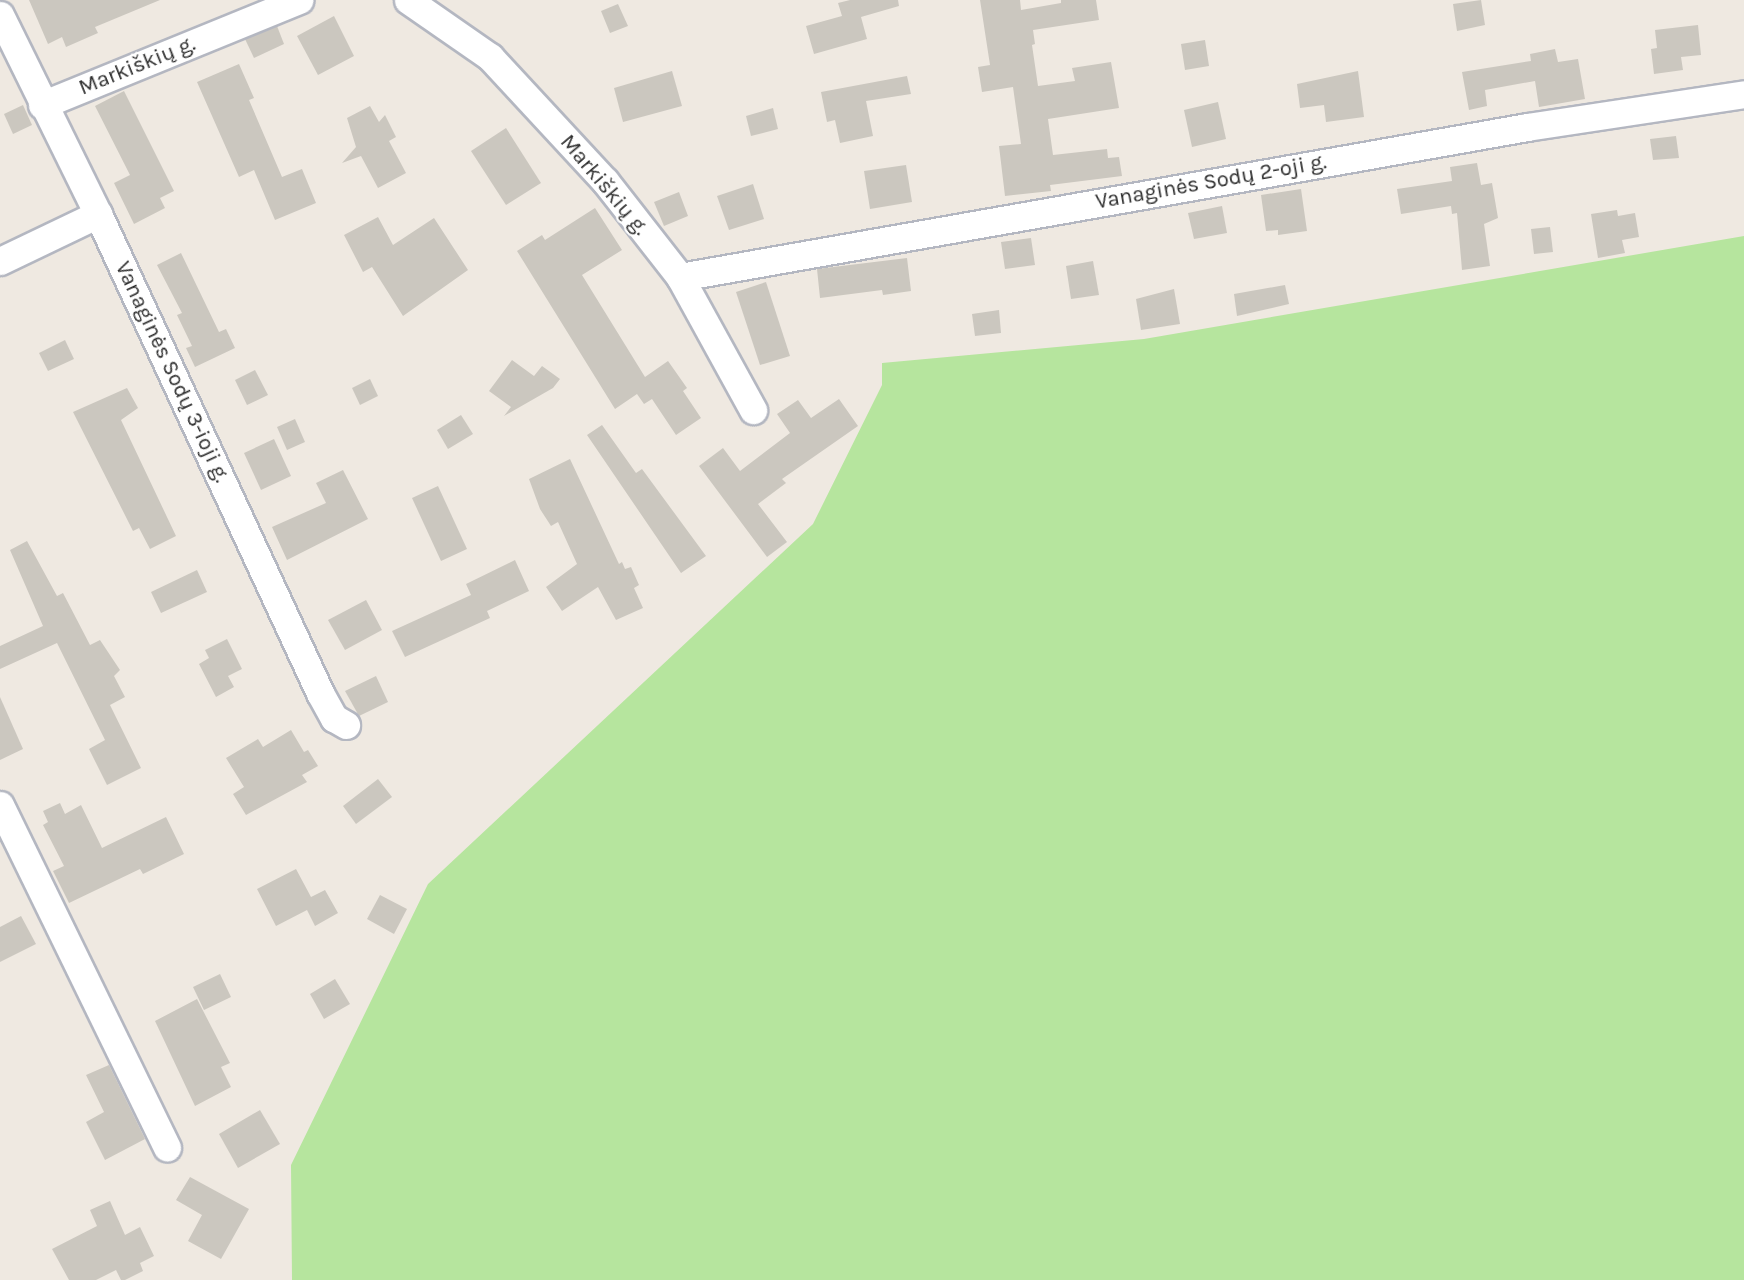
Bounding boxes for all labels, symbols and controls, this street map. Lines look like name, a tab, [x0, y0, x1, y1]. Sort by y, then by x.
street label: Markiškių g.	[75, 31, 199, 101]
street label: Markiškių g.	[554, 129, 654, 241]
street label: Vanaginės Sodų 2-oji g.	[1094, 149, 1328, 215]
street label: Vanaginės Sodų 3-ioji g.	[109, 257, 235, 487]

